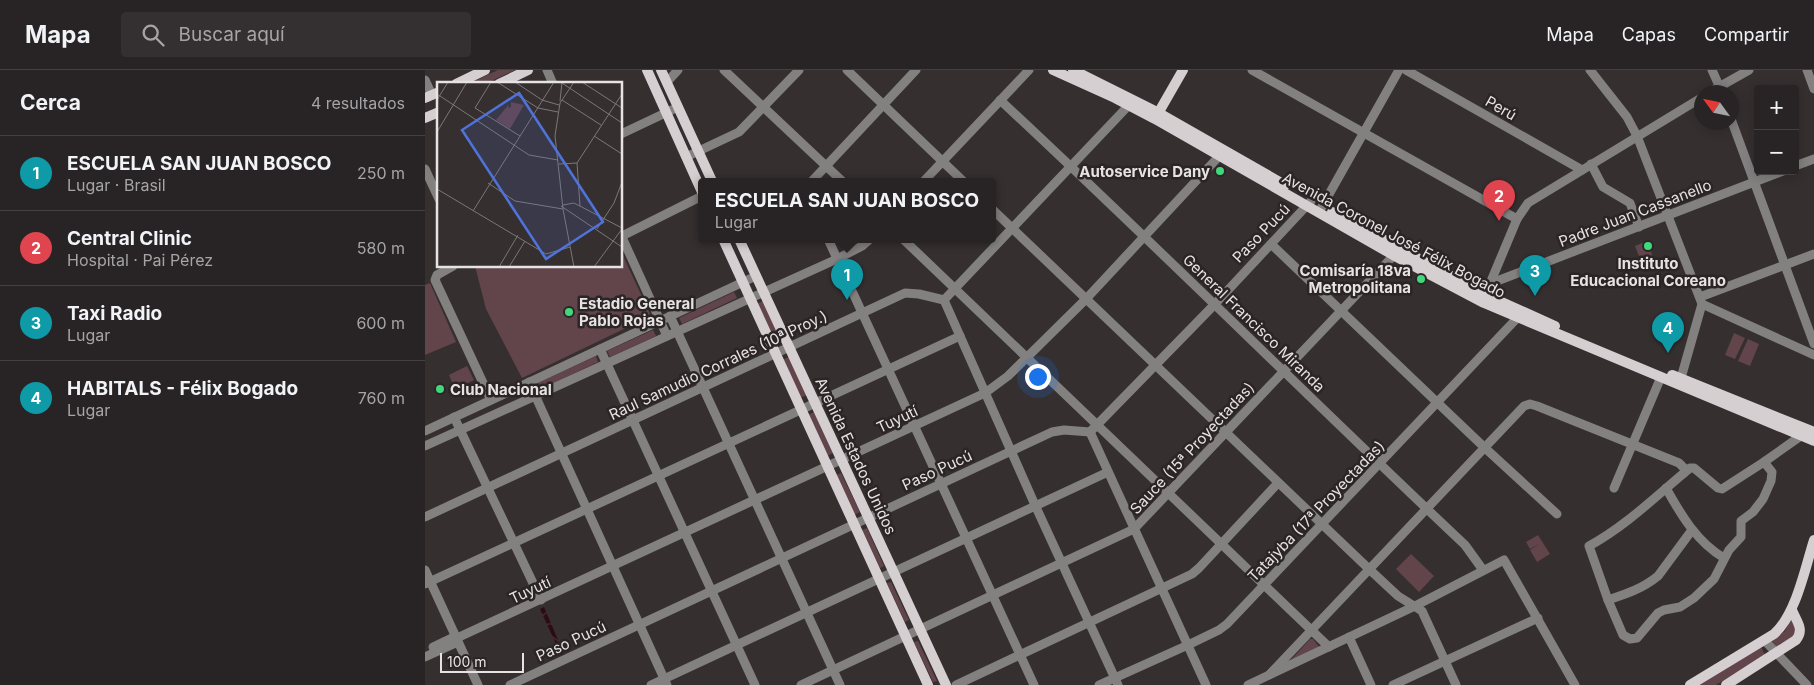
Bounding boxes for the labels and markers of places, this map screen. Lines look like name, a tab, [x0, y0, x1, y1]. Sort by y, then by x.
place label: Autoservice Dany	[1079, 162, 1210, 181]
marker: Autoservice Dany	[1214, 165, 1226, 177]
pin: 2	[1483, 180, 1515, 221]
marker: Instituto Educacional Coreano	[1642, 240, 1654, 252]
place label: Instituto Educacional Coreano	[1570, 254, 1726, 290]
pin: 3	[1519, 255, 1551, 296]
pin: 1	[831, 259, 863, 300]
place label: Comisaría 18va Metropolitana	[1300, 261, 1411, 297]
marker: Comisaría 18va Metropolitana	[1415, 273, 1427, 285]
place label: Estadio General Pablo Rojas	[579, 294, 694, 330]
marker: Estadio General Pablo Rojas	[563, 306, 575, 318]
pin: 4	[1652, 312, 1684, 353]
place label: Club Nacional	[450, 380, 552, 399]
marker: Club Nacional	[434, 383, 446, 395]

